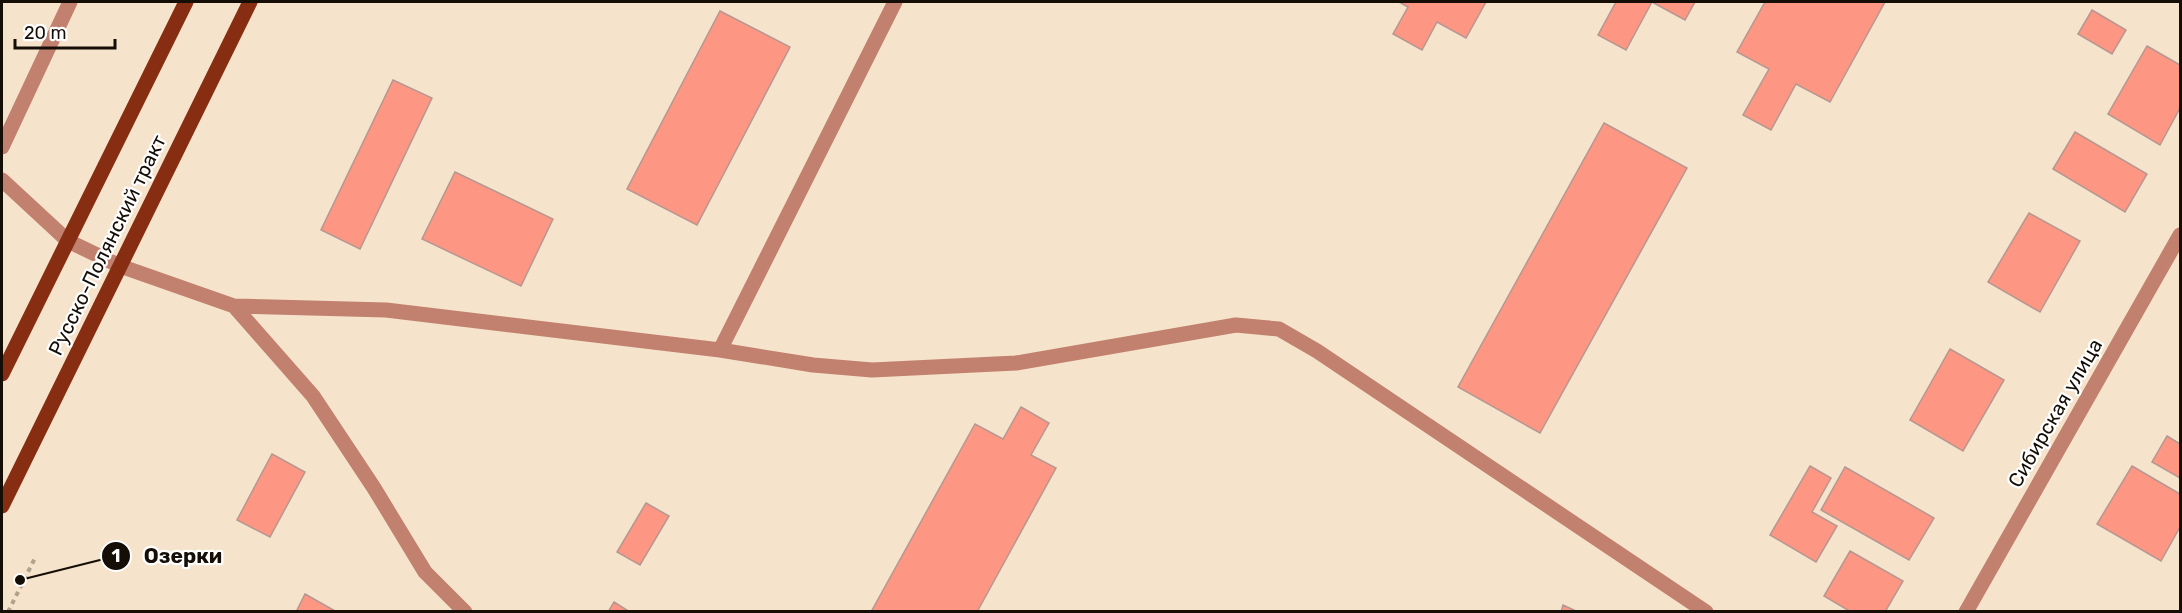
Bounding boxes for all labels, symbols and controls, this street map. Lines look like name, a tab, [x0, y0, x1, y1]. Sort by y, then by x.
scale bar	[15, 12, 116, 50]
text: 20 m	[24, 22, 66, 44]
street label: Русско-Полянский тракт	[43, 131, 171, 359]
street label: Сибирская улица	[2003, 335, 2107, 491]
callout: Озерки	[101, 536, 234, 575]
text: Озерки	[144, 543, 222, 568]
text: 1	[112, 545, 120, 567]

